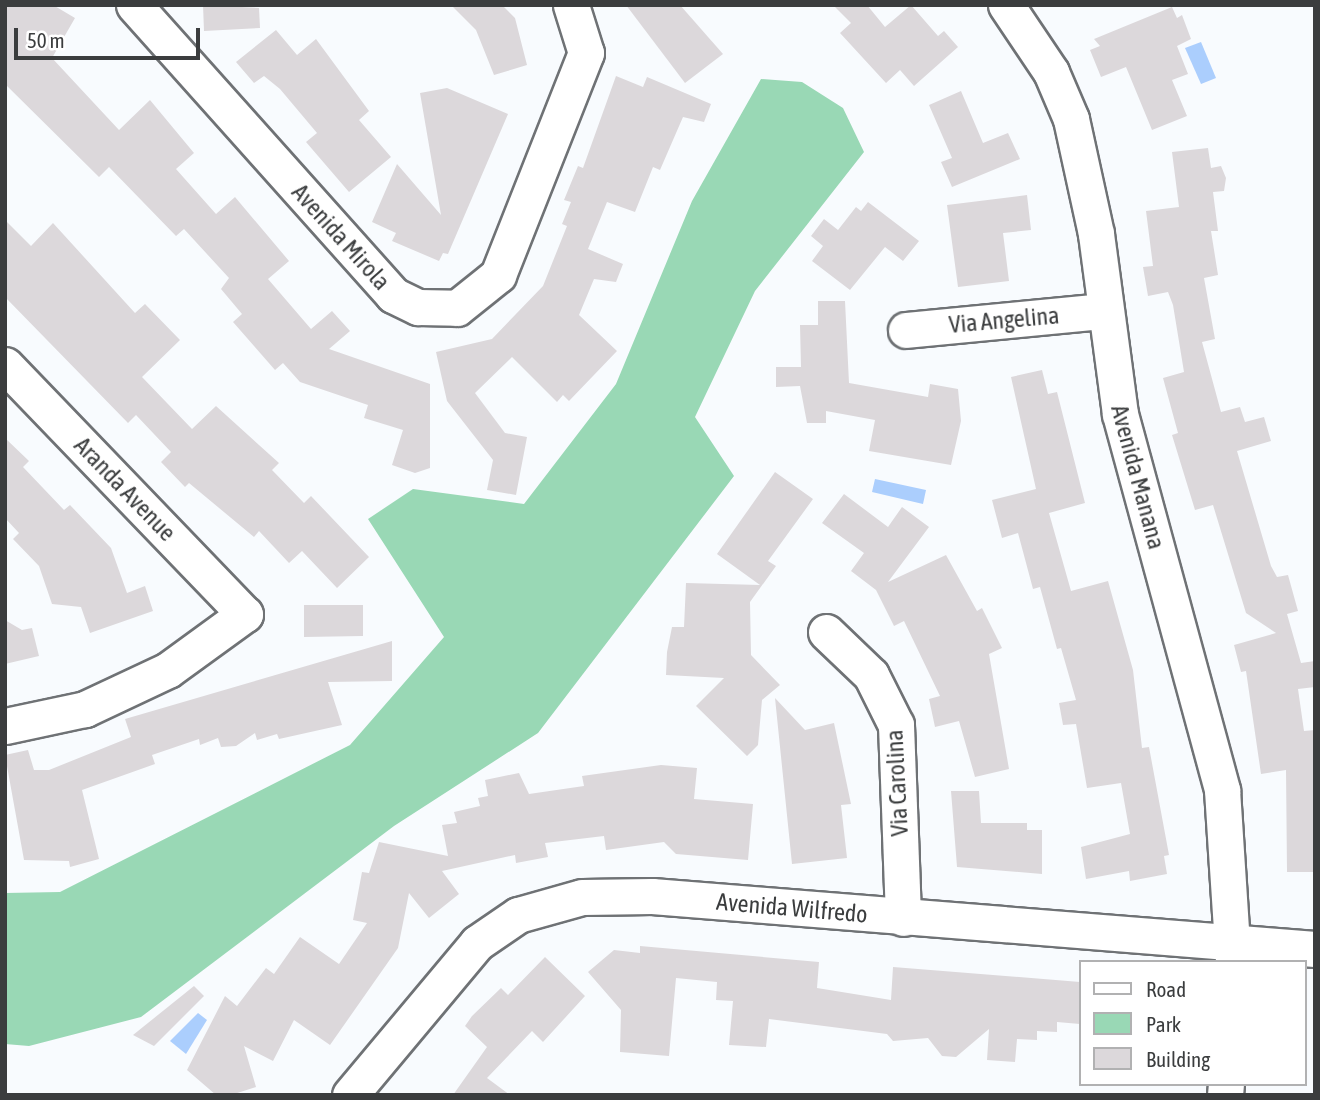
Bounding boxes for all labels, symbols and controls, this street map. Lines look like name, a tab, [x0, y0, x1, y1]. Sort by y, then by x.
scale bar	[18, 14, 203, 58]
text: 50 m	[27, 28, 65, 52]
street label: Avenida Mirola	[286, 178, 396, 296]
street label: Via Angelina	[948, 301, 1060, 339]
street label: Avenida Manana	[1105, 402, 1171, 552]
street label: Aranda Avenue	[68, 431, 182, 547]
street label: Via Carolina	[880, 729, 914, 837]
street label: Avenida Wilfredo	[715, 887, 869, 929]
legend	[1078, 960, 1306, 1086]
text: Road	[1146, 977, 1186, 1001]
text: Park	[1146, 1012, 1181, 1036]
text: Building	[1146, 1047, 1210, 1071]

